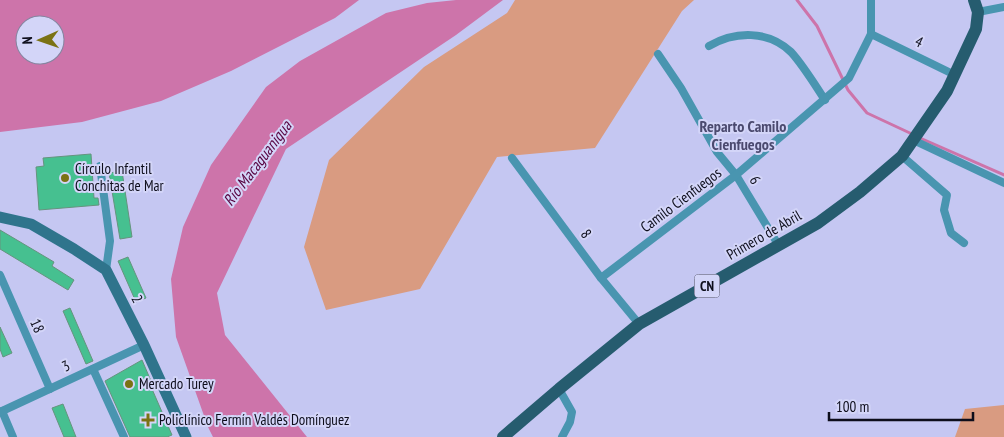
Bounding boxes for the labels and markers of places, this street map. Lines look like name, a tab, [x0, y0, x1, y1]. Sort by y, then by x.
place label: Círculo Infantil Conchitas de Mar	[75, 159, 165, 195]
marker: Círculo Infantil Conchitas de Mar	[59, 172, 71, 184]
place label: Mercado Turey	[139, 374, 214, 393]
marker: Mercado Turey	[123, 378, 135, 390]
place label: Policlínico Fermín Valdés Domínguez	[159, 410, 349, 429]
marker: Policlínico Fermín Valdés Domínguez	[141, 413, 155, 427]

